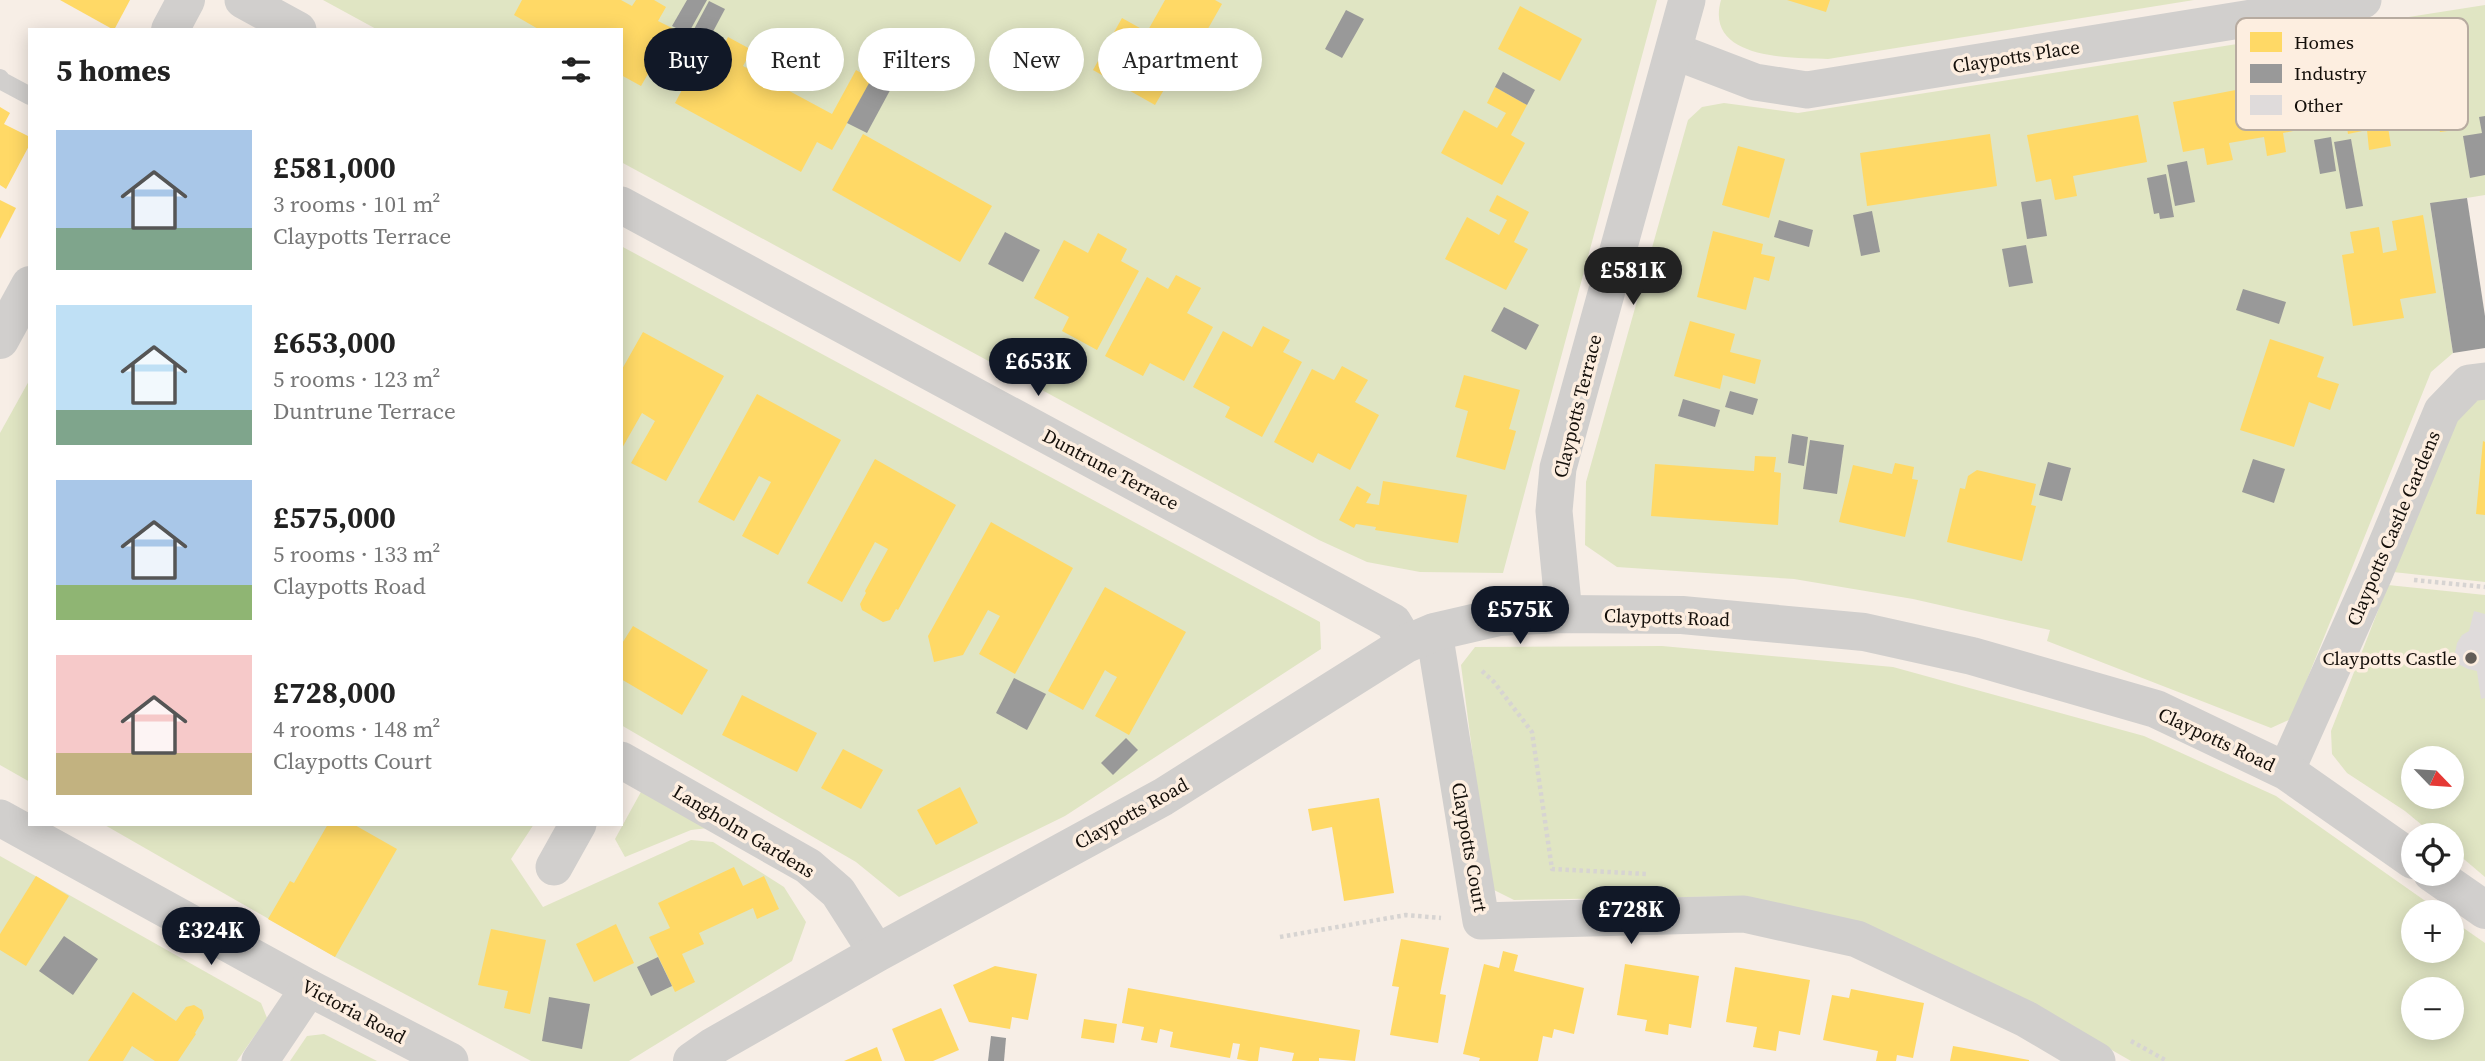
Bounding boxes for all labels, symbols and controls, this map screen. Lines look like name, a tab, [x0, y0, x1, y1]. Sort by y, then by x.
legend	[2236, 18, 2468, 130]
chip: Buy	[644, 28, 732, 91]
chip: Rent	[746, 28, 844, 91]
chip: Filters	[858, 28, 975, 91]
chip: New	[989, 28, 1084, 91]
chip: Apartment	[1098, 28, 1262, 91]
text: Homes	[2294, 29, 2354, 55]
street label: Claypotts Place	[1951, 33, 2081, 79]
text: 5 homes	[56, 50, 171, 91]
icon: filters	[557, 51, 595, 89]
text: Industry	[2294, 60, 2367, 86]
text: Other	[2294, 92, 2343, 118]
text: £581,000	[273, 147, 396, 188]
icon: home	[112, 158, 196, 242]
text: 3 rooms · 101 m²	[273, 188, 440, 220]
text: Claypotts Terrace	[273, 220, 451, 252]
pin: £581K	[1584, 247, 1682, 307]
text: £581K	[1600, 254, 1666, 286]
text: £653,000	[273, 322, 396, 363]
street label: Claypotts Terrace	[1547, 331, 1607, 481]
icon: home	[112, 333, 196, 417]
pin: £653K	[989, 338, 1087, 398]
text: £653K	[1005, 345, 1071, 377]
text: 5 rooms · 123 m²	[273, 363, 440, 395]
text: Duntrune Terrace	[273, 395, 456, 427]
street label: Duntrune Terrace	[1038, 422, 1184, 516]
street label: Claypotts Castle Gardens	[2340, 426, 2446, 630]
text: £575,000	[273, 497, 396, 538]
icon: home	[112, 508, 196, 592]
text: 5 rooms · 133 m²	[273, 538, 440, 570]
text: Claypotts Road	[273, 570, 426, 602]
pin: £575K	[1471, 586, 1569, 646]
text: £575K	[1487, 593, 1553, 625]
street label: Claypotts Road	[1603, 602, 1731, 632]
place label: Claypotts Castle	[2322, 645, 2457, 671]
marker: Claypotts Castle	[2463, 650, 2479, 666]
text: £728,000	[273, 672, 396, 713]
icon: home	[112, 683, 196, 767]
street label: Claypotts Road	[2154, 701, 2280, 778]
text: 4 rooms · 148 m²	[273, 713, 440, 745]
text: Claypotts Court	[273, 745, 432, 777]
north arrow	[2401, 746, 2464, 808]
map controls	[2401, 746, 2464, 1040]
street label: Claypotts Road	[1069, 771, 1193, 855]
street label: Langholm Gardens	[668, 778, 820, 884]
street label: Claypotts Court	[1446, 780, 1494, 915]
button: locate	[2401, 823, 2464, 886]
pin: £728K	[1582, 886, 1680, 946]
text: £728K	[1598, 893, 1664, 925]
button: +	[2401, 900, 2464, 963]
pin: £324K	[162, 908, 260, 967]
text: £324K	[178, 914, 244, 946]
street label: Victoria Road	[297, 973, 411, 1049]
button: −	[2401, 977, 2464, 1040]

